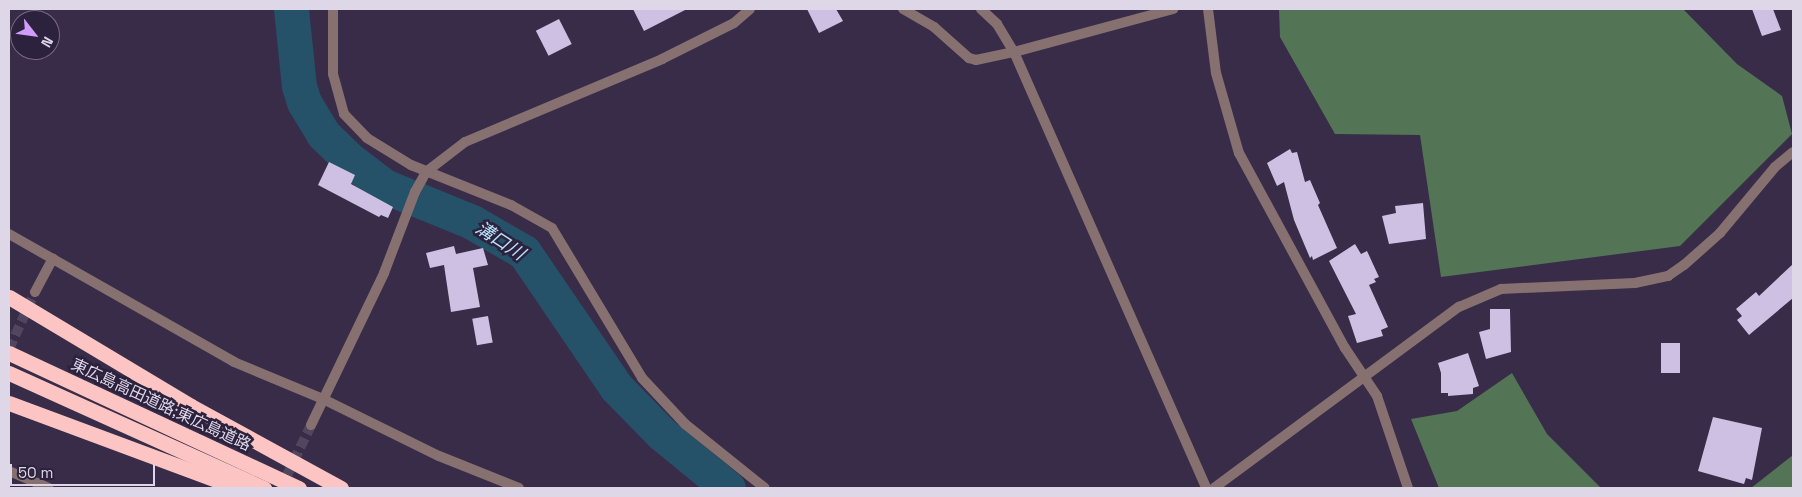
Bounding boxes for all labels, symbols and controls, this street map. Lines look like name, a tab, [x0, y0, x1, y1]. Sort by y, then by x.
north arrow	[10, 10, 60, 60]
text: N	[37, 33, 57, 51]
water label: 溝口川	[471, 217, 529, 265]
street label: 東広島高田道路;東広島道路	[68, 355, 254, 455]
scale bar	[12, 454, 158, 486]
text: 50 m	[18, 463, 53, 482]

